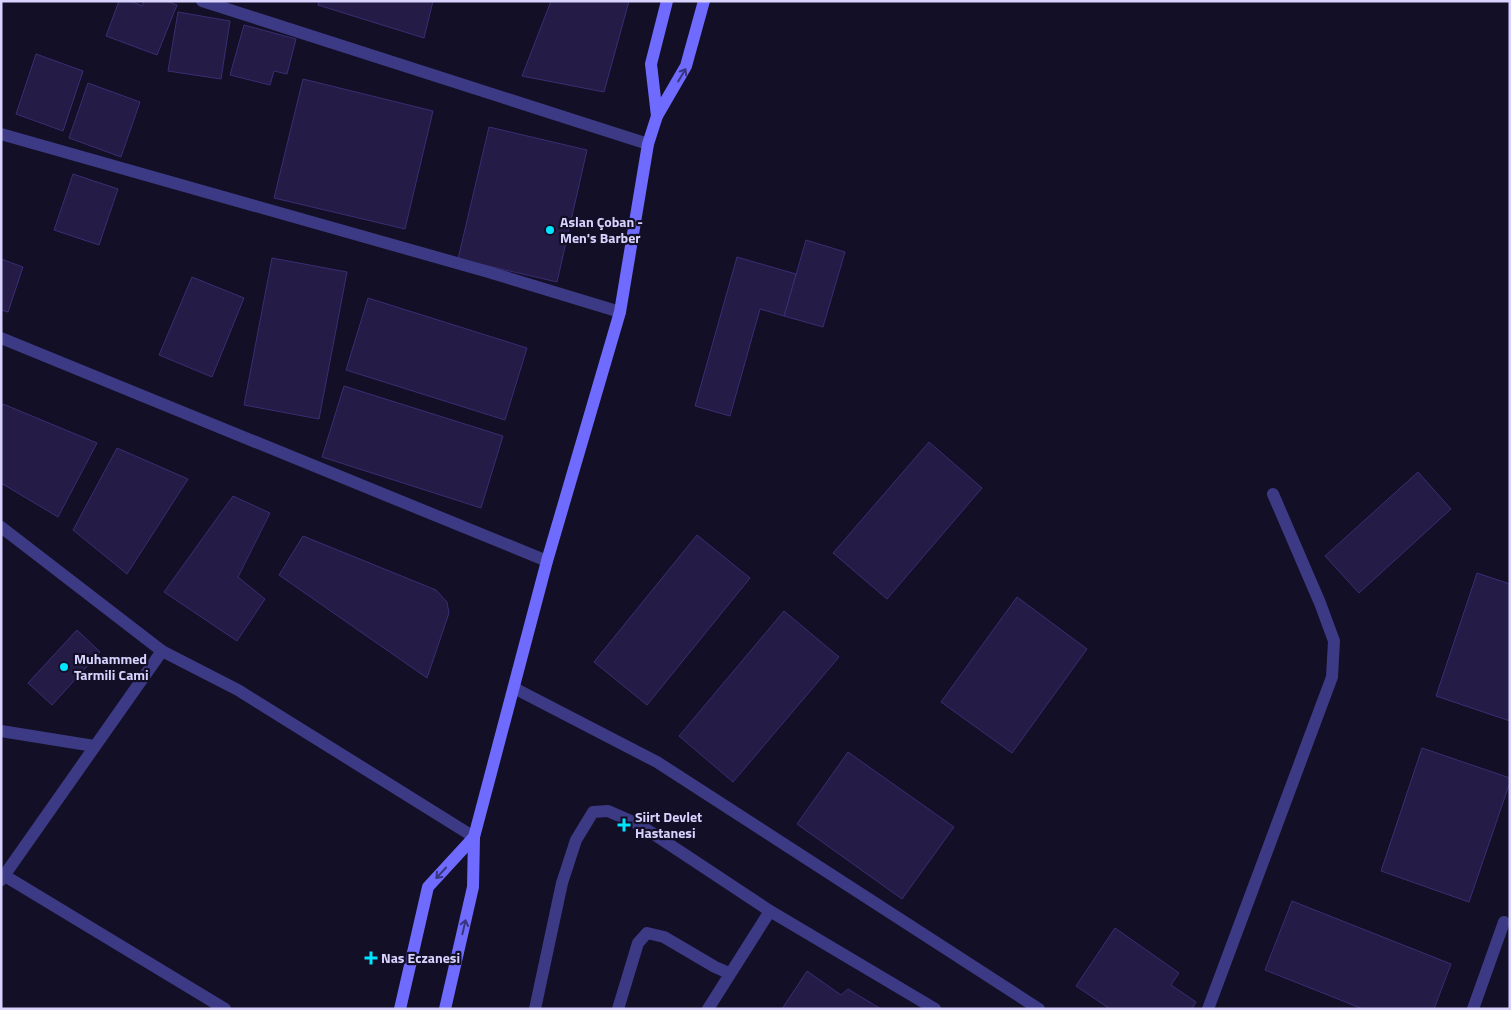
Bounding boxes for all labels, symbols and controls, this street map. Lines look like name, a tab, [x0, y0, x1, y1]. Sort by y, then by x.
one-way arrow	[677, 68, 687, 82]
place label: Aslan Çoban - Men's Barber	[560, 211, 643, 248]
marker: Aslan Çoban - Men's Barber	[544, 224, 556, 236]
place label: Muhammed Tarmili Cami	[74, 648, 149, 685]
marker: Muhammed Tarmili Cami	[58, 661, 70, 673]
place label: Siirt Devlet Hastanesi	[635, 806, 702, 843]
marker: Siirt Devlet Hastanesi	[617, 818, 631, 832]
one-way arrow	[435, 866, 447, 879]
one-way arrow	[460, 920, 469, 936]
place label: Nas Eczanesi	[381, 947, 460, 968]
marker: Nas Eczanesi	[365, 952, 377, 964]

